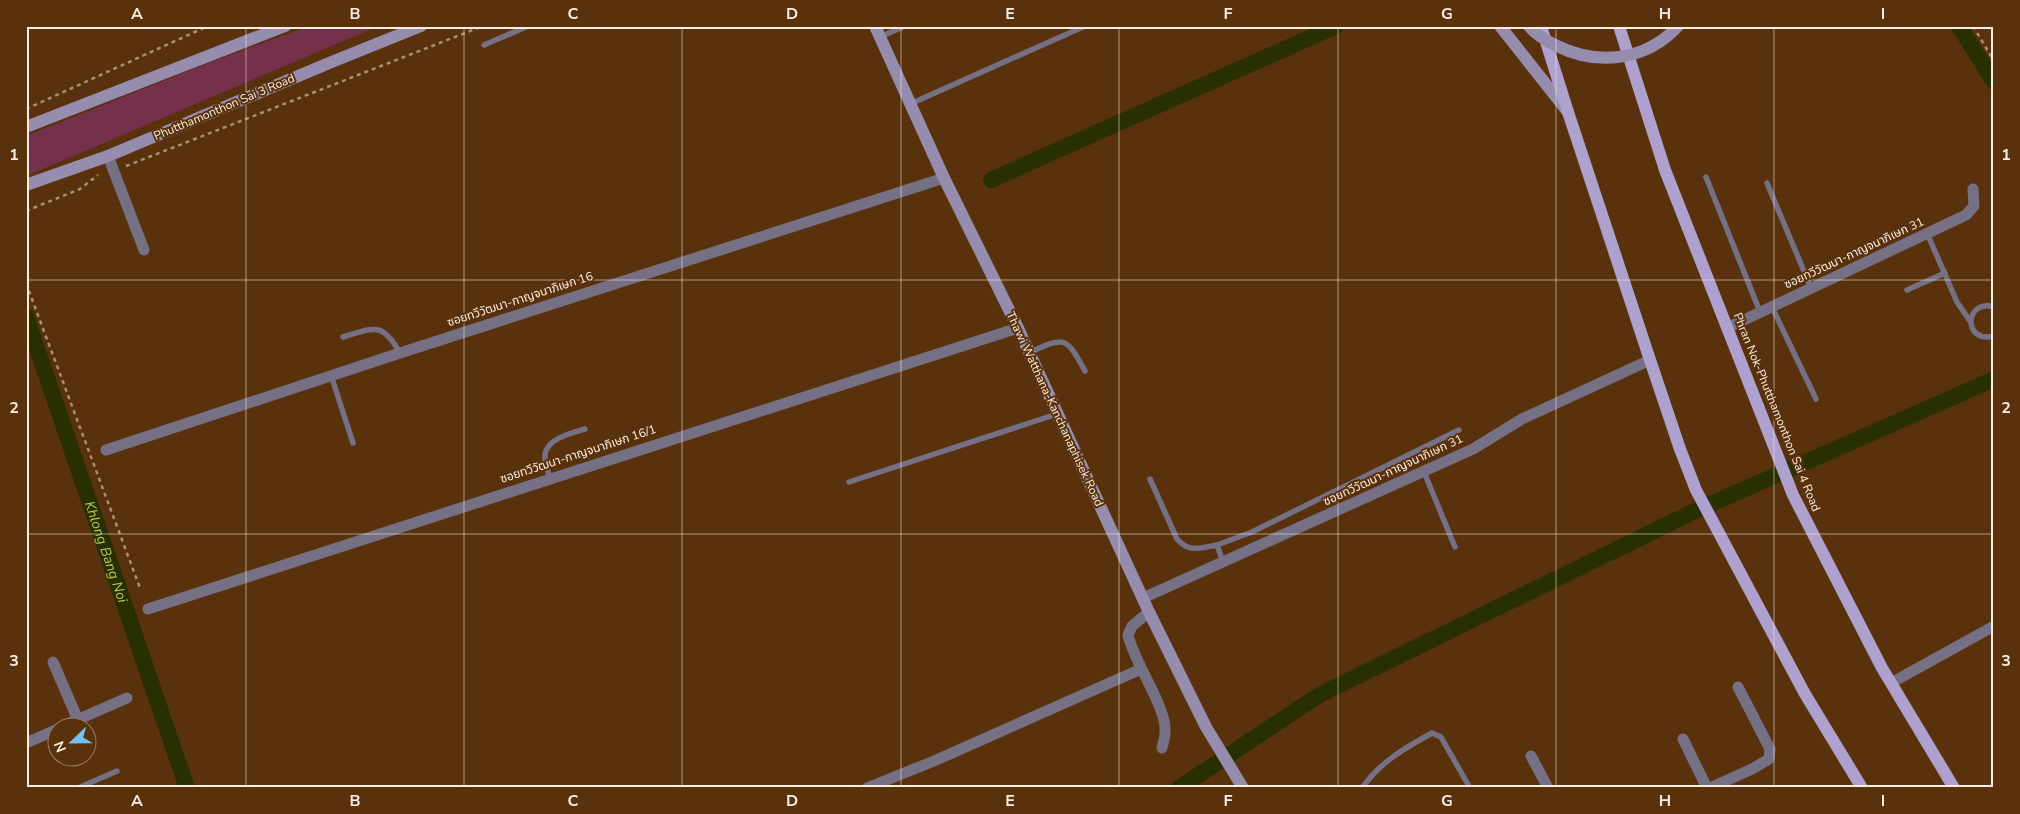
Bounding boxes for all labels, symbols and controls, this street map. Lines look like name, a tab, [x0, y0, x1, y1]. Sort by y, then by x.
text: A	[131, 3, 143, 25]
text: B	[349, 3, 361, 25]
text: C	[568, 3, 579, 25]
text: D	[786, 3, 798, 25]
text: E	[1005, 3, 1015, 25]
text: F	[1224, 3, 1233, 25]
text: G	[1441, 3, 1453, 25]
text: H	[1659, 3, 1671, 25]
text: I	[1881, 3, 1885, 25]
street label: Phutthamonthon Sai 3 Road	[151, 70, 297, 144]
text: 1	[9, 144, 19, 166]
text: 1	[2001, 144, 2011, 166]
street label: ซอยทวีวัฒนา-กาญจนาภิเษก 31	[1781, 214, 1927, 292]
street label: ซอยทวีวัฒนา-กาญจนาภิเษก 16	[445, 268, 595, 330]
street label: Thawi Watthana-Kanchanaphisek Road	[1003, 309, 1107, 509]
street label: Phran Nok-Phutthamonthon Sai 4 Road	[1730, 310, 1824, 514]
text: 2	[9, 397, 19, 419]
text: 2	[2001, 397, 2011, 419]
street label: ซอยทวีวัฒนา-กาญจนาภิเษก 16/1	[498, 421, 658, 487]
street label: ซอยทวีวัฒนา-กาญจนาภิเษก 31	[1320, 431, 1466, 509]
water label: Khlong Bang Noi	[80, 498, 132, 606]
text: 3	[9, 650, 19, 672]
text: 3	[2001, 650, 2011, 672]
north arrow	[48, 716, 98, 766]
text: N	[50, 738, 71, 755]
text: A	[131, 790, 143, 812]
text: B	[349, 790, 361, 812]
text: C	[568, 790, 579, 812]
text: D	[786, 790, 798, 812]
text: E	[1005, 790, 1015, 812]
text: F	[1224, 790, 1233, 812]
text: G	[1441, 790, 1453, 812]
text: H	[1659, 790, 1671, 812]
text: I	[1881, 790, 1885, 812]

